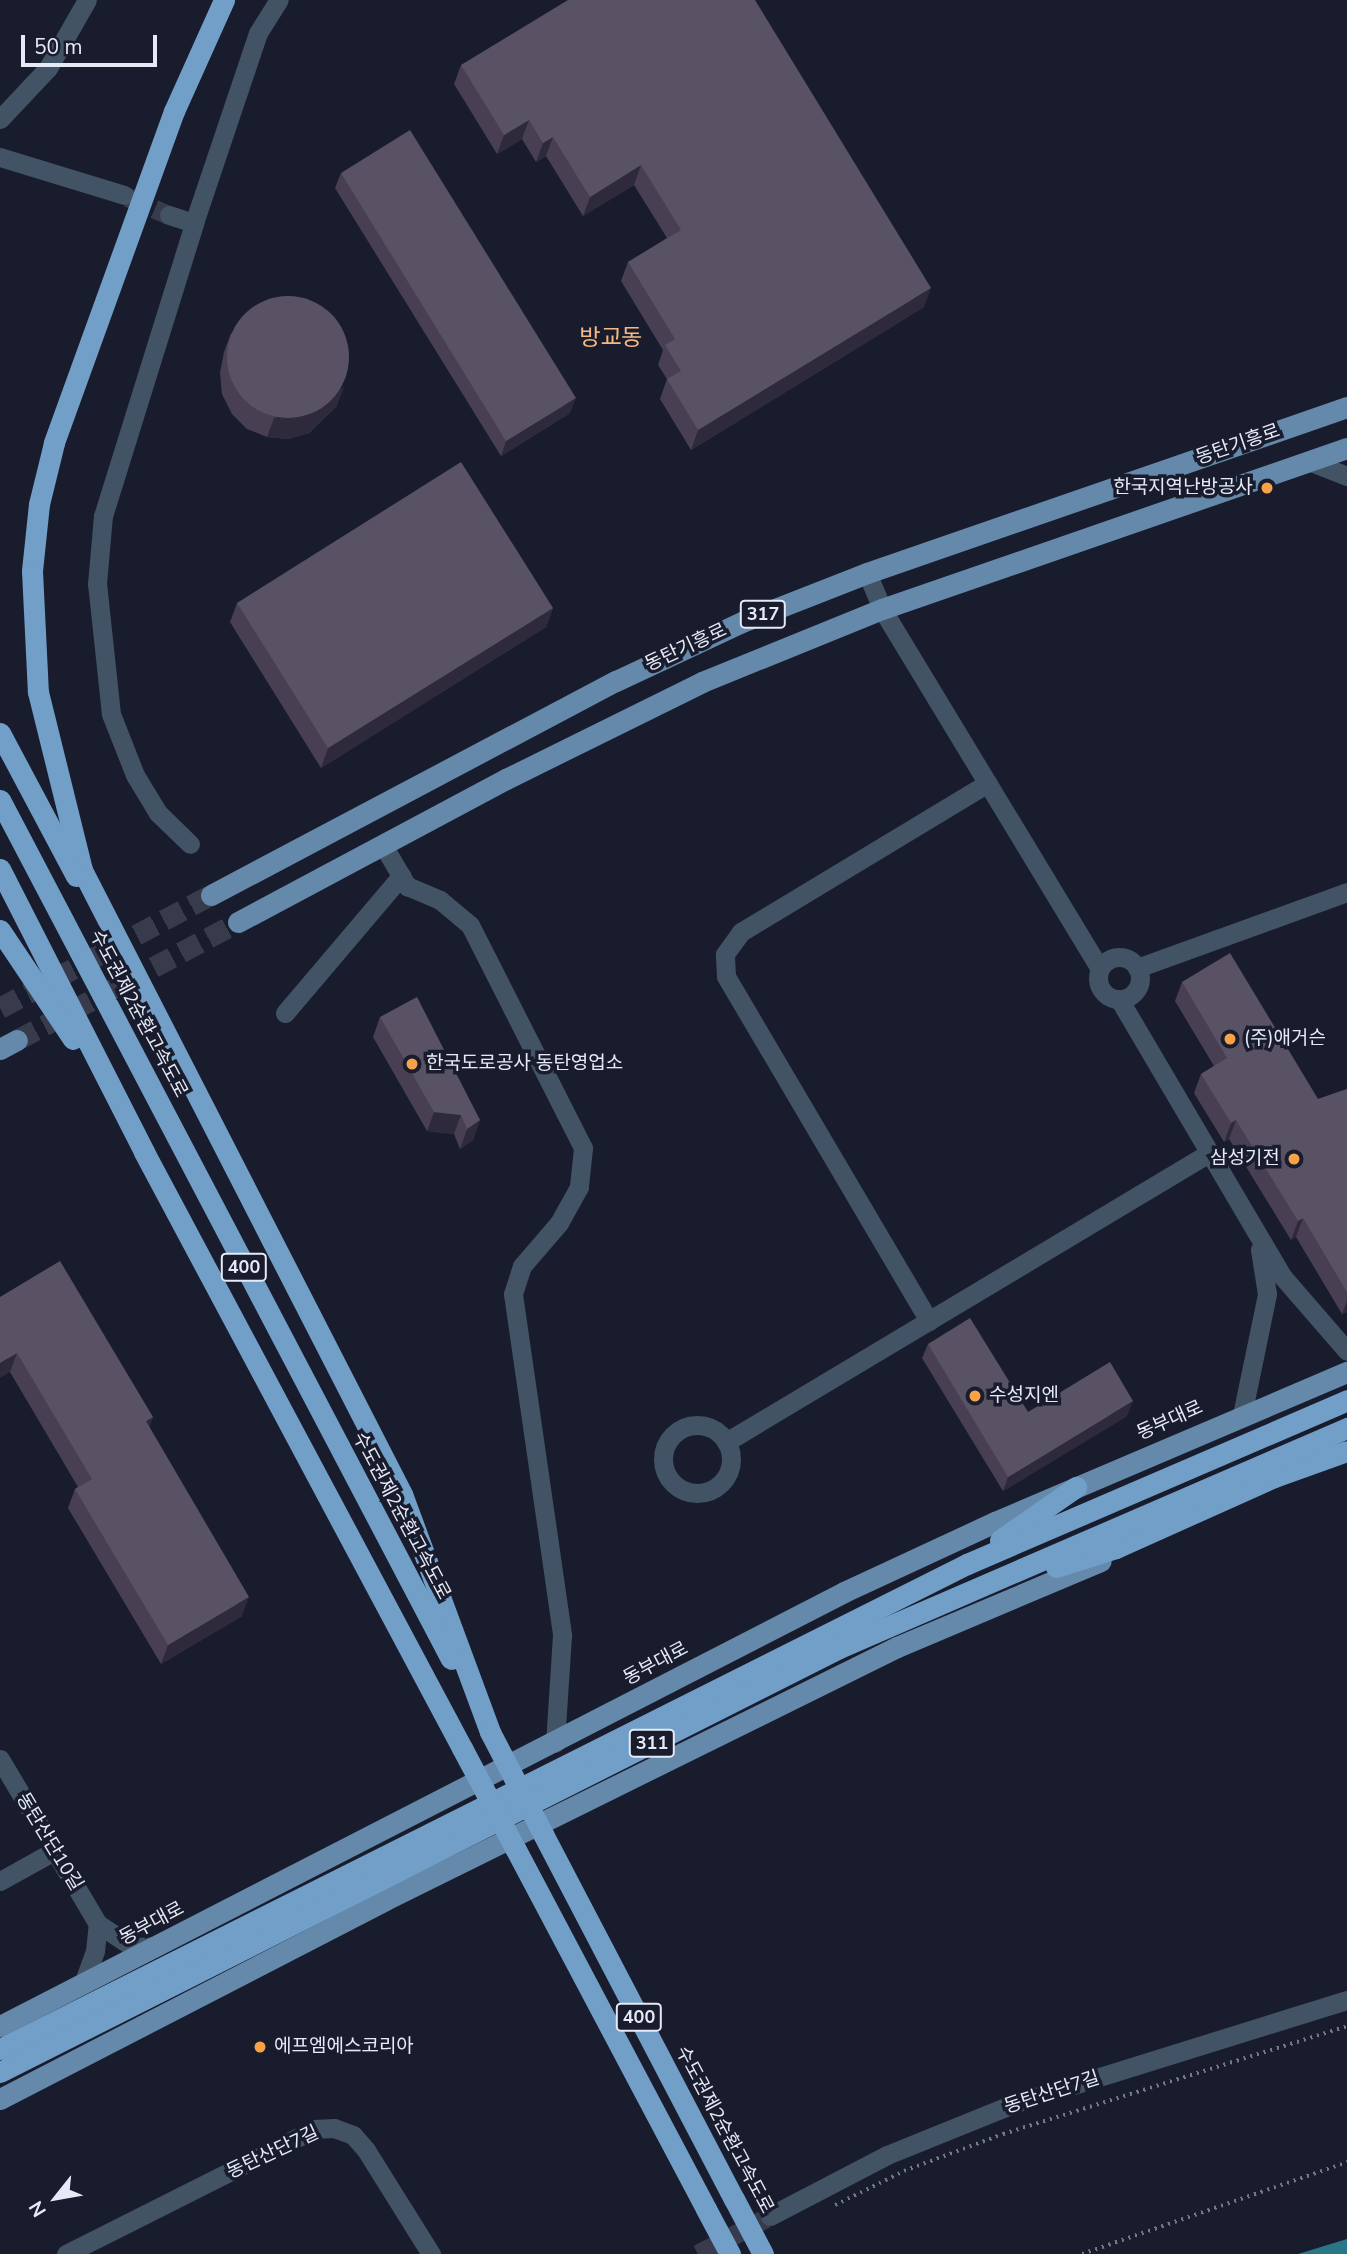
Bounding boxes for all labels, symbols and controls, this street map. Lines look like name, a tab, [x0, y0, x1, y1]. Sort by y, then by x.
scale bar	[24, 21, 161, 65]
text: 50 m	[34, 33, 83, 61]
district label: 방교동	[579, 324, 643, 352]
street label: 동탄기흥로	[1193, 420, 1283, 470]
place label: 한국지역난방공사	[1113, 477, 1253, 499]
marker: 한국지역난방공사	[1259, 480, 1275, 496]
road number: 317	[738, 600, 788, 628]
street label: 동탄기흥로	[642, 619, 730, 677]
street label: 수도권제2순환고속도로	[84, 926, 192, 1102]
place label: (주)애거슨	[1244, 1028, 1326, 1050]
marker: (주)애거슨	[1222, 1031, 1238, 1047]
place label: 한국도로공사 동탄영업소	[426, 1053, 623, 1075]
marker: 한국도로공사 동탄영업소	[404, 1056, 420, 1072]
place label: 삼성기전	[1210, 1148, 1280, 1170]
marker: 삼성기전	[1286, 1151, 1302, 1167]
road number: 400	[219, 1252, 268, 1282]
place label: 수성지엔	[989, 1385, 1059, 1407]
marker: 수성지엔	[967, 1388, 983, 1404]
street label: 동부대로	[1133, 1396, 1207, 1446]
street label: 수도권제2순환고속도로	[347, 1428, 455, 1604]
street label: 동부대로	[620, 1638, 692, 1690]
road number: 311	[628, 1728, 676, 1758]
street label: 동탄산단10길	[11, 1789, 87, 1895]
street label: 동부대로	[116, 1898, 188, 1950]
road number: 400	[614, 2003, 664, 2032]
place label: 에프엠에스코리아	[274, 2036, 414, 2058]
marker: 에프엠에스코리아	[252, 2039, 268, 2055]
street label: 수도권제2순환고속도로	[670, 2042, 778, 2218]
street label: 동탄산단7길	[1001, 2067, 1103, 2119]
street label: 동탄산단7길	[223, 2122, 323, 2184]
north arrow	[21, 2163, 91, 2233]
text: N	[23, 2196, 53, 2222]

